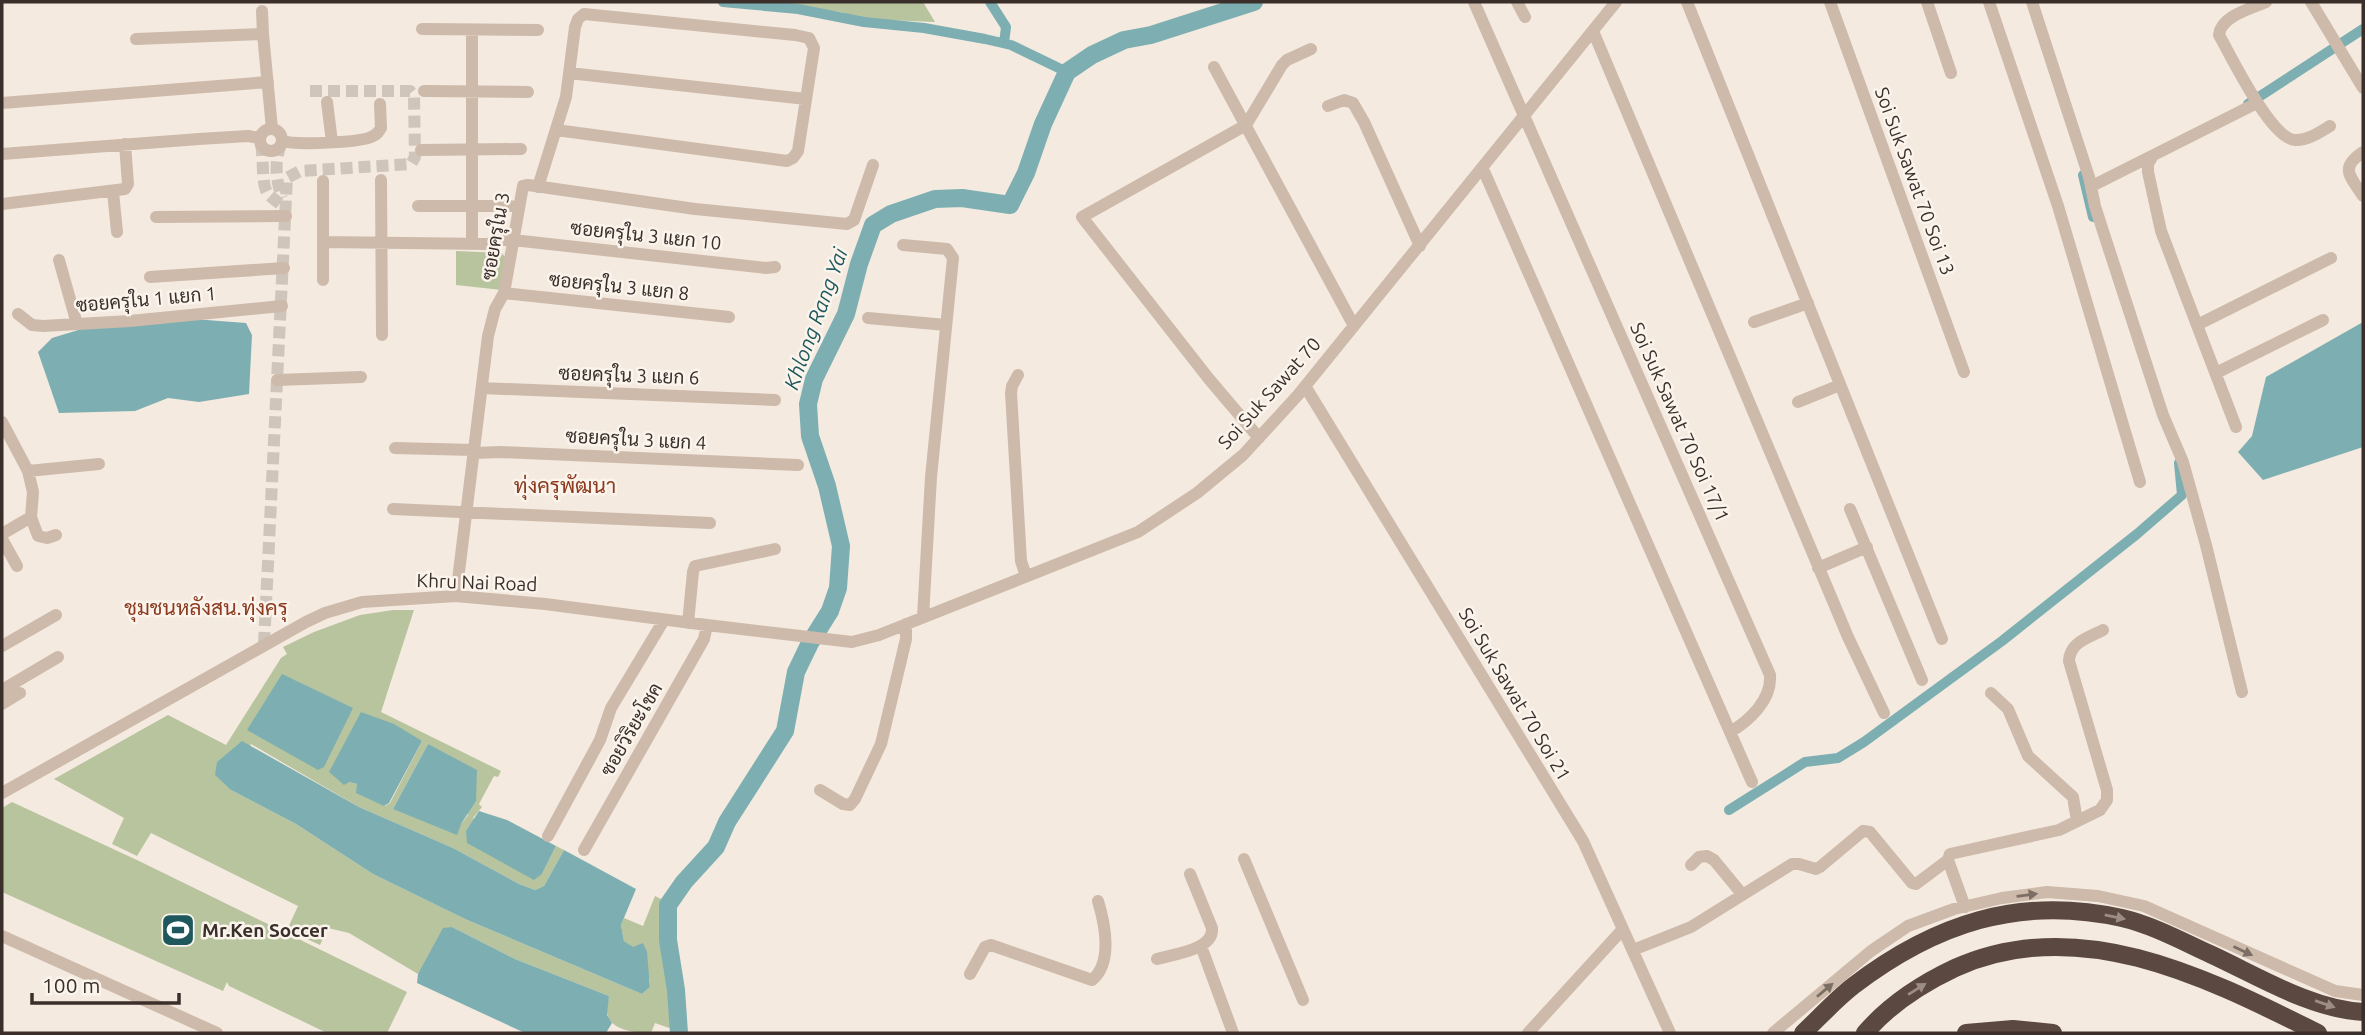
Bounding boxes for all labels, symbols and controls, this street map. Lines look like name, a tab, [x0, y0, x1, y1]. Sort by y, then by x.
street label: Soi Suk Sawat 70 Soi 13	[1871, 84, 1959, 278]
street label: ซอยครุใน 3	[475, 190, 516, 282]
street label: ซอยครุใน 3 แยก 10	[569, 215, 723, 256]
water label: Khlong Rang Yai	[778, 244, 852, 393]
street label: ซอยครุใน 3 แยก 8	[548, 267, 690, 306]
street label: ซอยครุใน 1 แยก 1	[75, 281, 217, 318]
street label: Soi Suk Sawat 70 Soi 17/1	[1626, 319, 1734, 525]
street label: Soi Suk Sawat 70	[1213, 333, 1325, 453]
street label: ซอยครุใน 3 แยก 6	[558, 361, 700, 390]
street label: ซอยครุใน 3 แยก 4	[565, 423, 707, 456]
district label: ทุ่งครุพัฒนา	[514, 473, 616, 500]
street label: Khru Nai Road	[416, 569, 538, 595]
district label: ชุมชนหลังสน.ทุ่งครุ	[124, 595, 288, 622]
street label: Soi Suk Sawat 70 Soi 21	[1455, 603, 1575, 785]
street label: ซอยวิริยะโชค	[595, 678, 666, 779]
one-way arrow	[2016, 889, 2038, 900]
sports icon: Mr.Ken Soccer	[159, 911, 197, 949]
one-way arrow	[2104, 912, 2126, 923]
place label: Mr.Ken Soccer	[202, 919, 328, 941]
one-way arrow	[2233, 945, 2253, 957]
scale bar	[32, 962, 178, 1006]
text: 100 m	[42, 973, 100, 997]
one-way arrow	[1816, 982, 1834, 997]
one-way arrow	[1907, 982, 1926, 995]
one-way arrow	[2314, 999, 2335, 1010]

